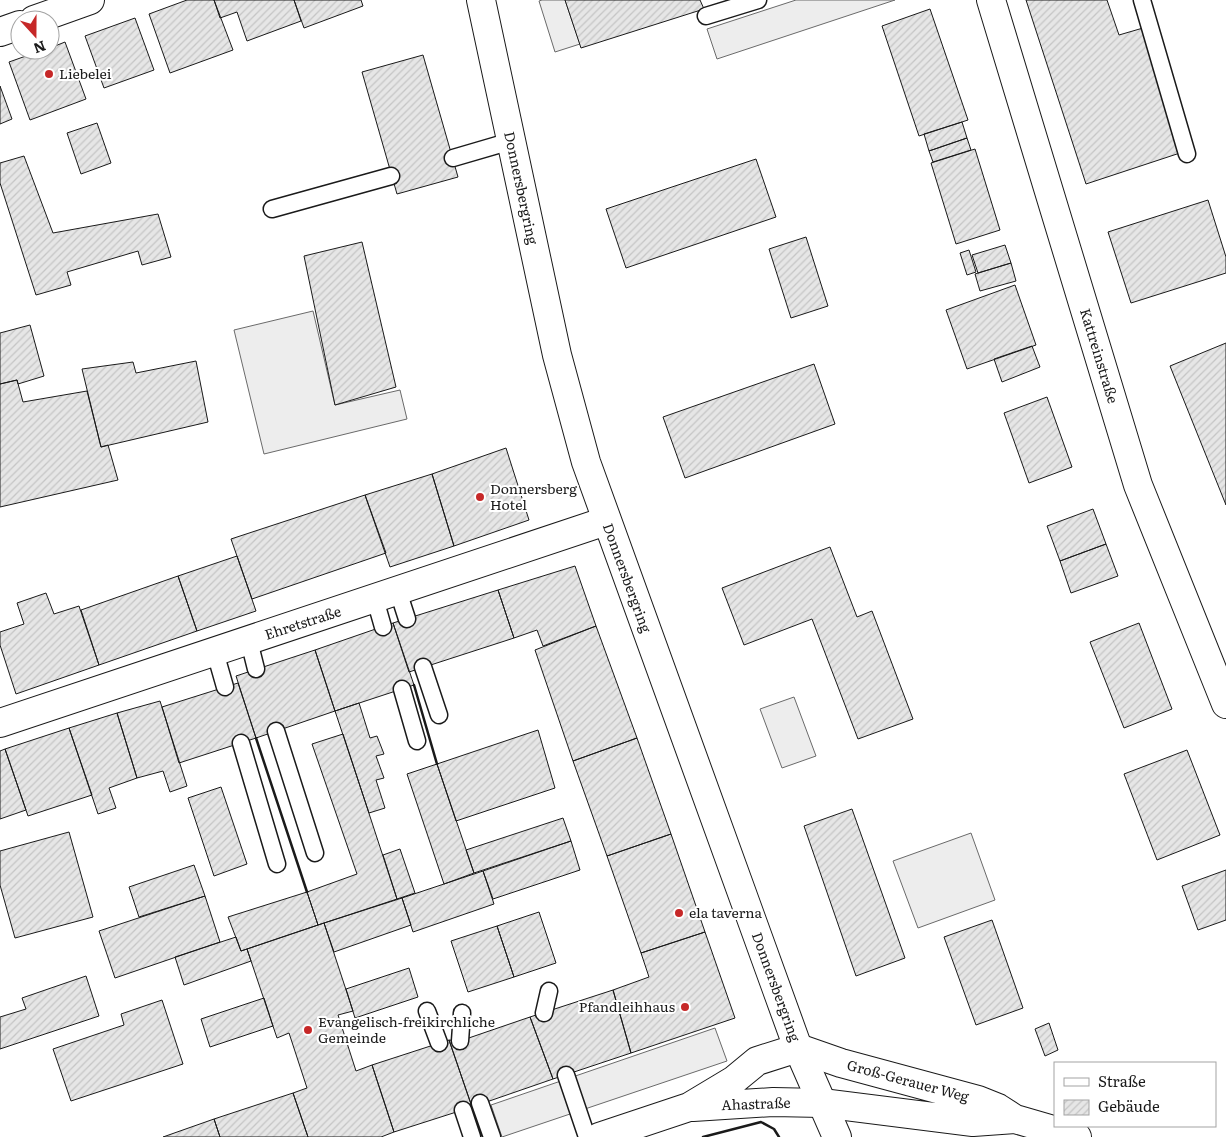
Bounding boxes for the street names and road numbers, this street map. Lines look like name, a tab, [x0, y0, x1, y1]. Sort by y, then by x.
street label: Donnersbergring	[500, 129, 544, 246]
street label: Kattreinstraße	[1076, 306, 1124, 406]
street label: Donnersbergring	[599, 520, 657, 635]
street label: Ehretstraße	[262, 600, 344, 644]
street label: Donnersbergring	[748, 929, 806, 1044]
street label: Groß-Gerauer Weg	[845, 1054, 972, 1106]
street label: Ahastraße	[721, 1092, 791, 1114]

